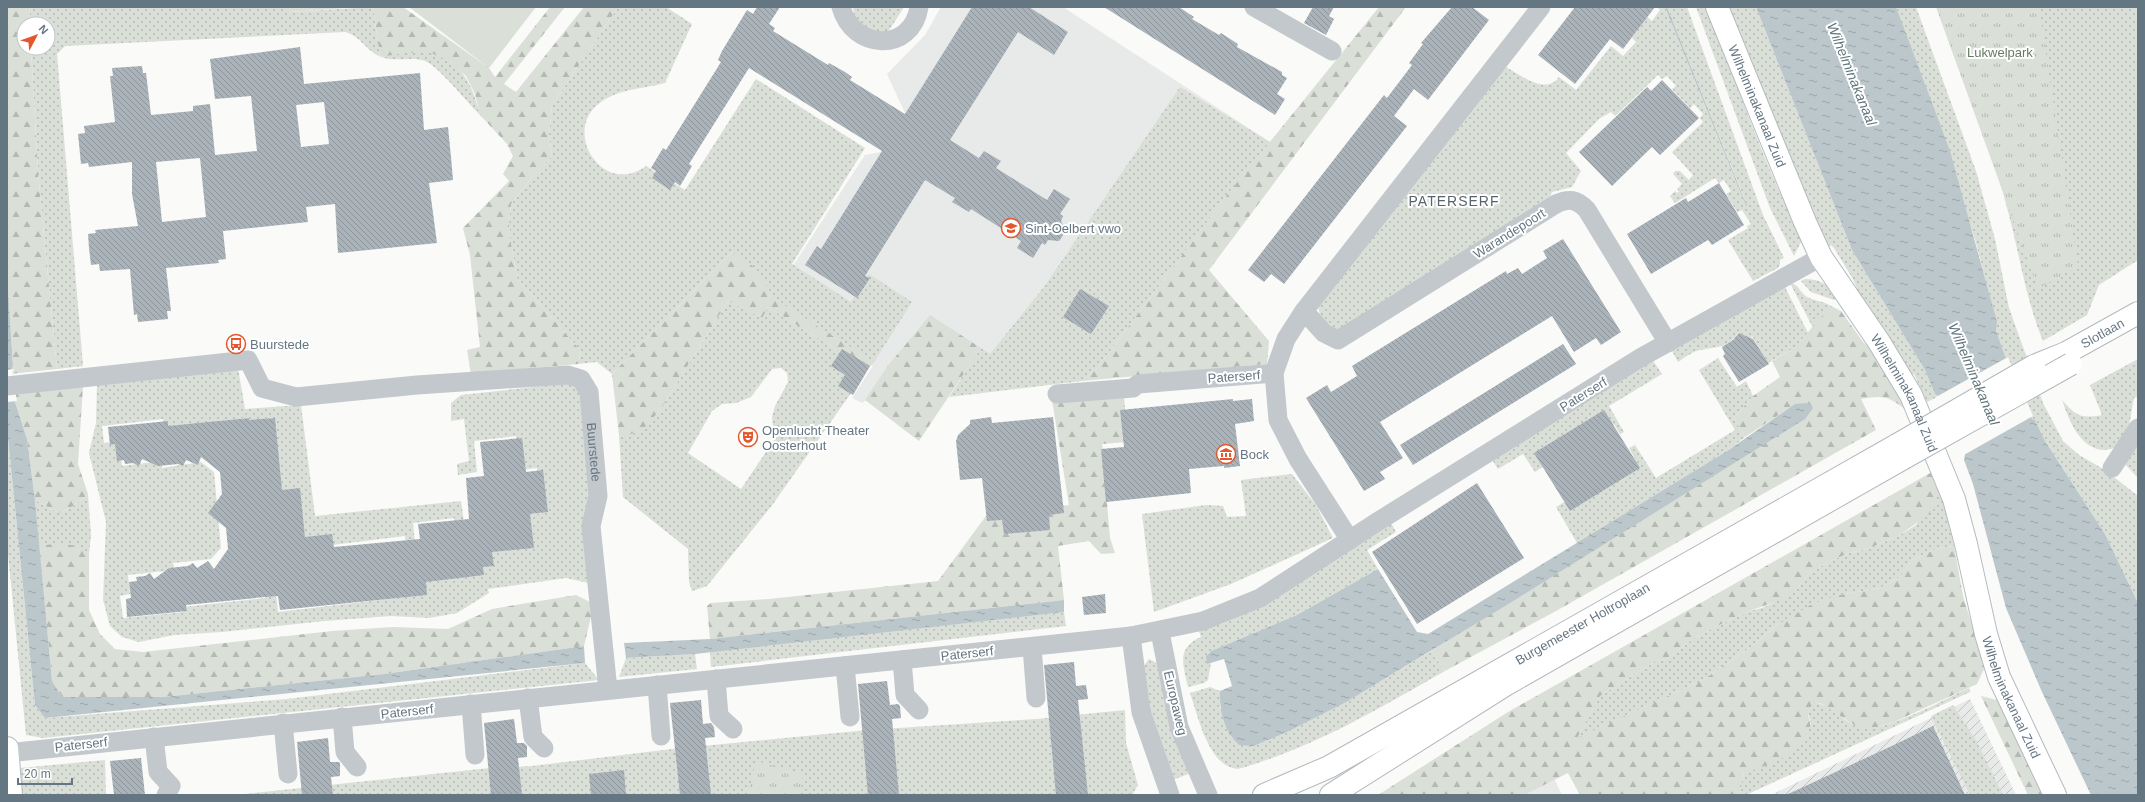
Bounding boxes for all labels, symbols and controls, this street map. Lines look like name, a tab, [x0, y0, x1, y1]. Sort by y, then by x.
north arrow	[16, 16, 56, 56]
water label: Wilhelminakanaal	[1824, 20, 1880, 129]
text: N	[36, 23, 51, 36]
street label: Wilhelminakanaal Zuid	[1725, 43, 1789, 170]
park label: Lukwelpark	[1967, 45, 2033, 60]
district label: PATERSERF	[1409, 193, 1499, 209]
street label: Warandepoort	[1471, 205, 1548, 261]
school or university icon: Sint-Oelbert vwo	[1000, 217, 1022, 239]
place label: Sint-Oelbert vwo	[1025, 221, 1121, 236]
street label: Slotlaan	[2078, 315, 2127, 351]
water label: Wilhelminakanaal	[1945, 320, 2003, 428]
street label: Wilhelminakanaal Zuid	[1868, 331, 1941, 454]
bus stop icon: Buurstede	[225, 333, 247, 355]
place label: Buurstede	[250, 337, 309, 352]
street label: Paterserf	[1207, 367, 1261, 386]
street label: Paterserf	[1557, 374, 1610, 415]
street label: Buurstede	[584, 422, 604, 482]
place label: Openlucht Theater Oosterhout	[762, 423, 870, 453]
theatre icon: Openlucht Theater Oosterhout	[737, 426, 759, 448]
museum icon: Bock	[1215, 443, 1237, 465]
place label: Bock	[1240, 447, 1269, 462]
street label: Burgemeester Holtroplaan	[1513, 580, 1652, 668]
street label: Wilhelminakanaal Zuid	[1979, 634, 2043, 760]
street label: Paterserf	[940, 643, 994, 664]
street label: Europaweg	[1161, 669, 1190, 737]
street label: Paterserf	[380, 701, 434, 722]
street label: Paterserf	[54, 734, 108, 755]
scale bar	[18, 760, 72, 786]
text: 20 m	[24, 767, 51, 781]

